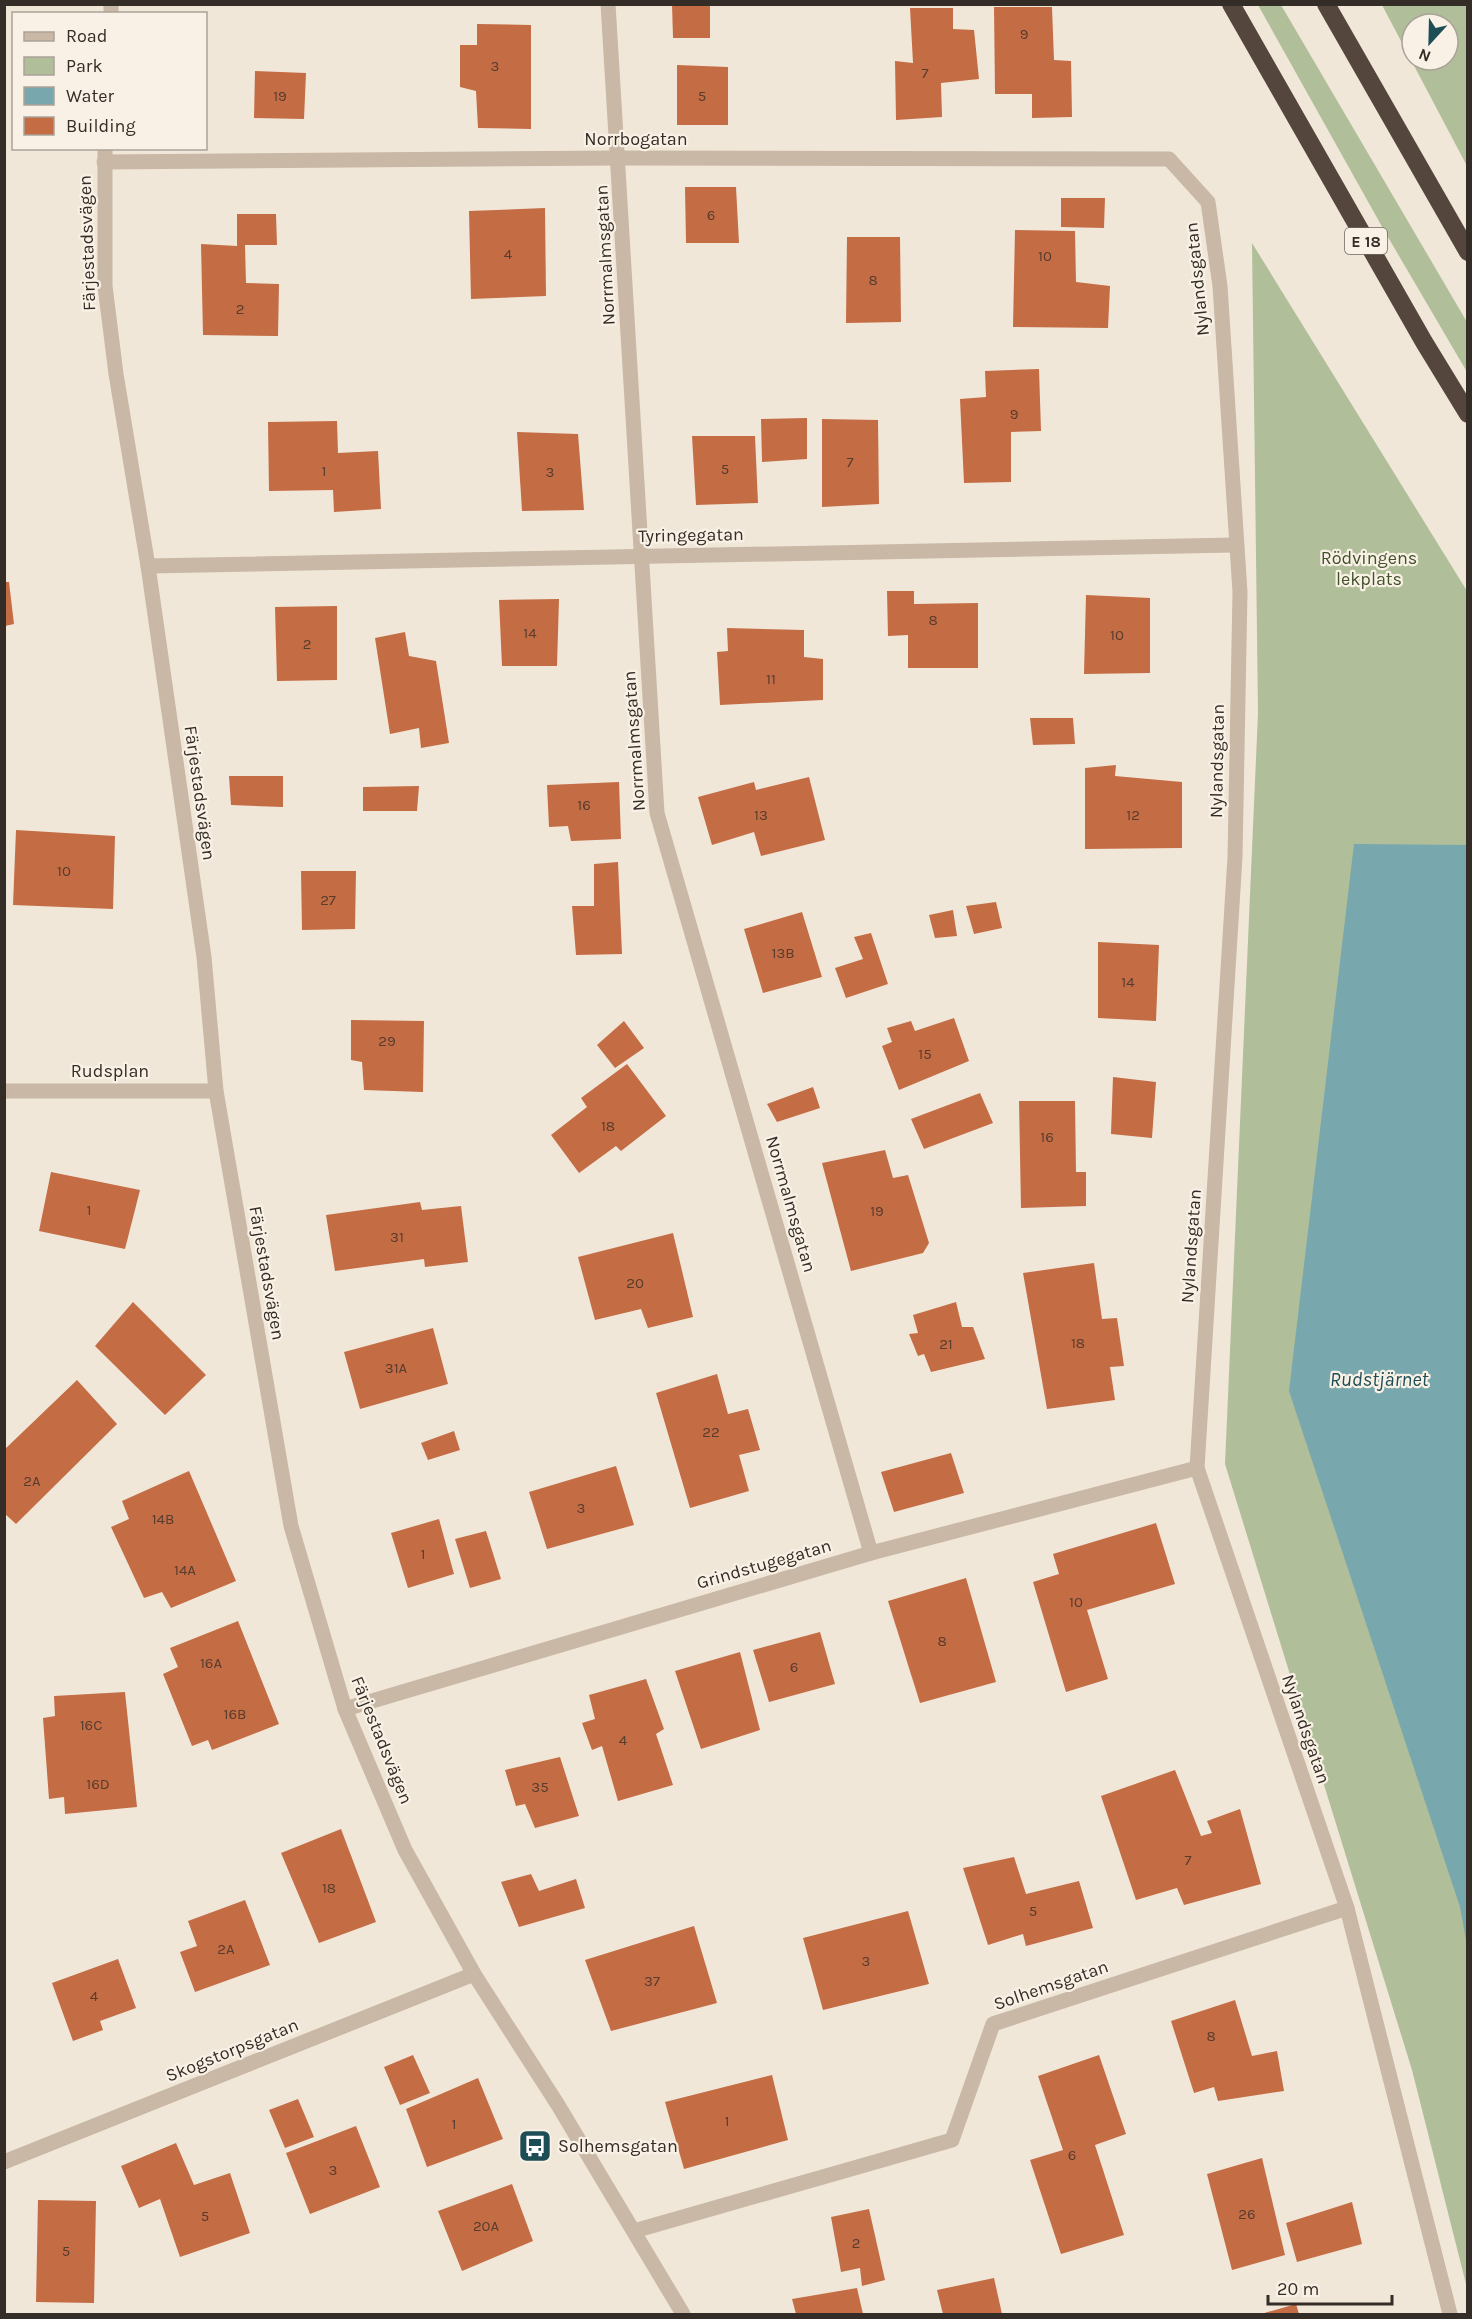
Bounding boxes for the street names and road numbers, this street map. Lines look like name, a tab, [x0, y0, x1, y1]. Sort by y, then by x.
street label: Norrbogatan	[584, 128, 688, 150]
street label: Färjestadsvägen	[74, 175, 100, 311]
street label: Norrmalmsgatan	[590, 184, 620, 326]
street label: Nylandsgatan	[1180, 221, 1214, 337]
road number: E 18	[1345, 228, 1387, 254]
street label: Tyringegatan	[638, 523, 744, 547]
street label: Norrmalmsgatan	[618, 670, 650, 812]
street label: Nylandsgatan	[1205, 704, 1229, 818]
street label: Färjestadsvägen	[180, 724, 220, 862]
street label: Rudsplan	[71, 1060, 149, 1082]
street label: Norrmalmsgatan	[761, 1133, 821, 1275]
street label: Nylandsgatan	[1176, 1188, 1206, 1304]
street label: Färjestadsvägen	[244, 1204, 290, 1342]
street label: Grindstugegatan	[694, 1534, 834, 1594]
street label: Nylandsgatan	[1277, 1671, 1335, 1787]
street label: Färjestadsvägen	[346, 1673, 418, 1807]
street label: Solhemsgatan	[991, 1955, 1111, 2015]
street label: Skogstorpsgatan	[162, 2013, 302, 2087]

